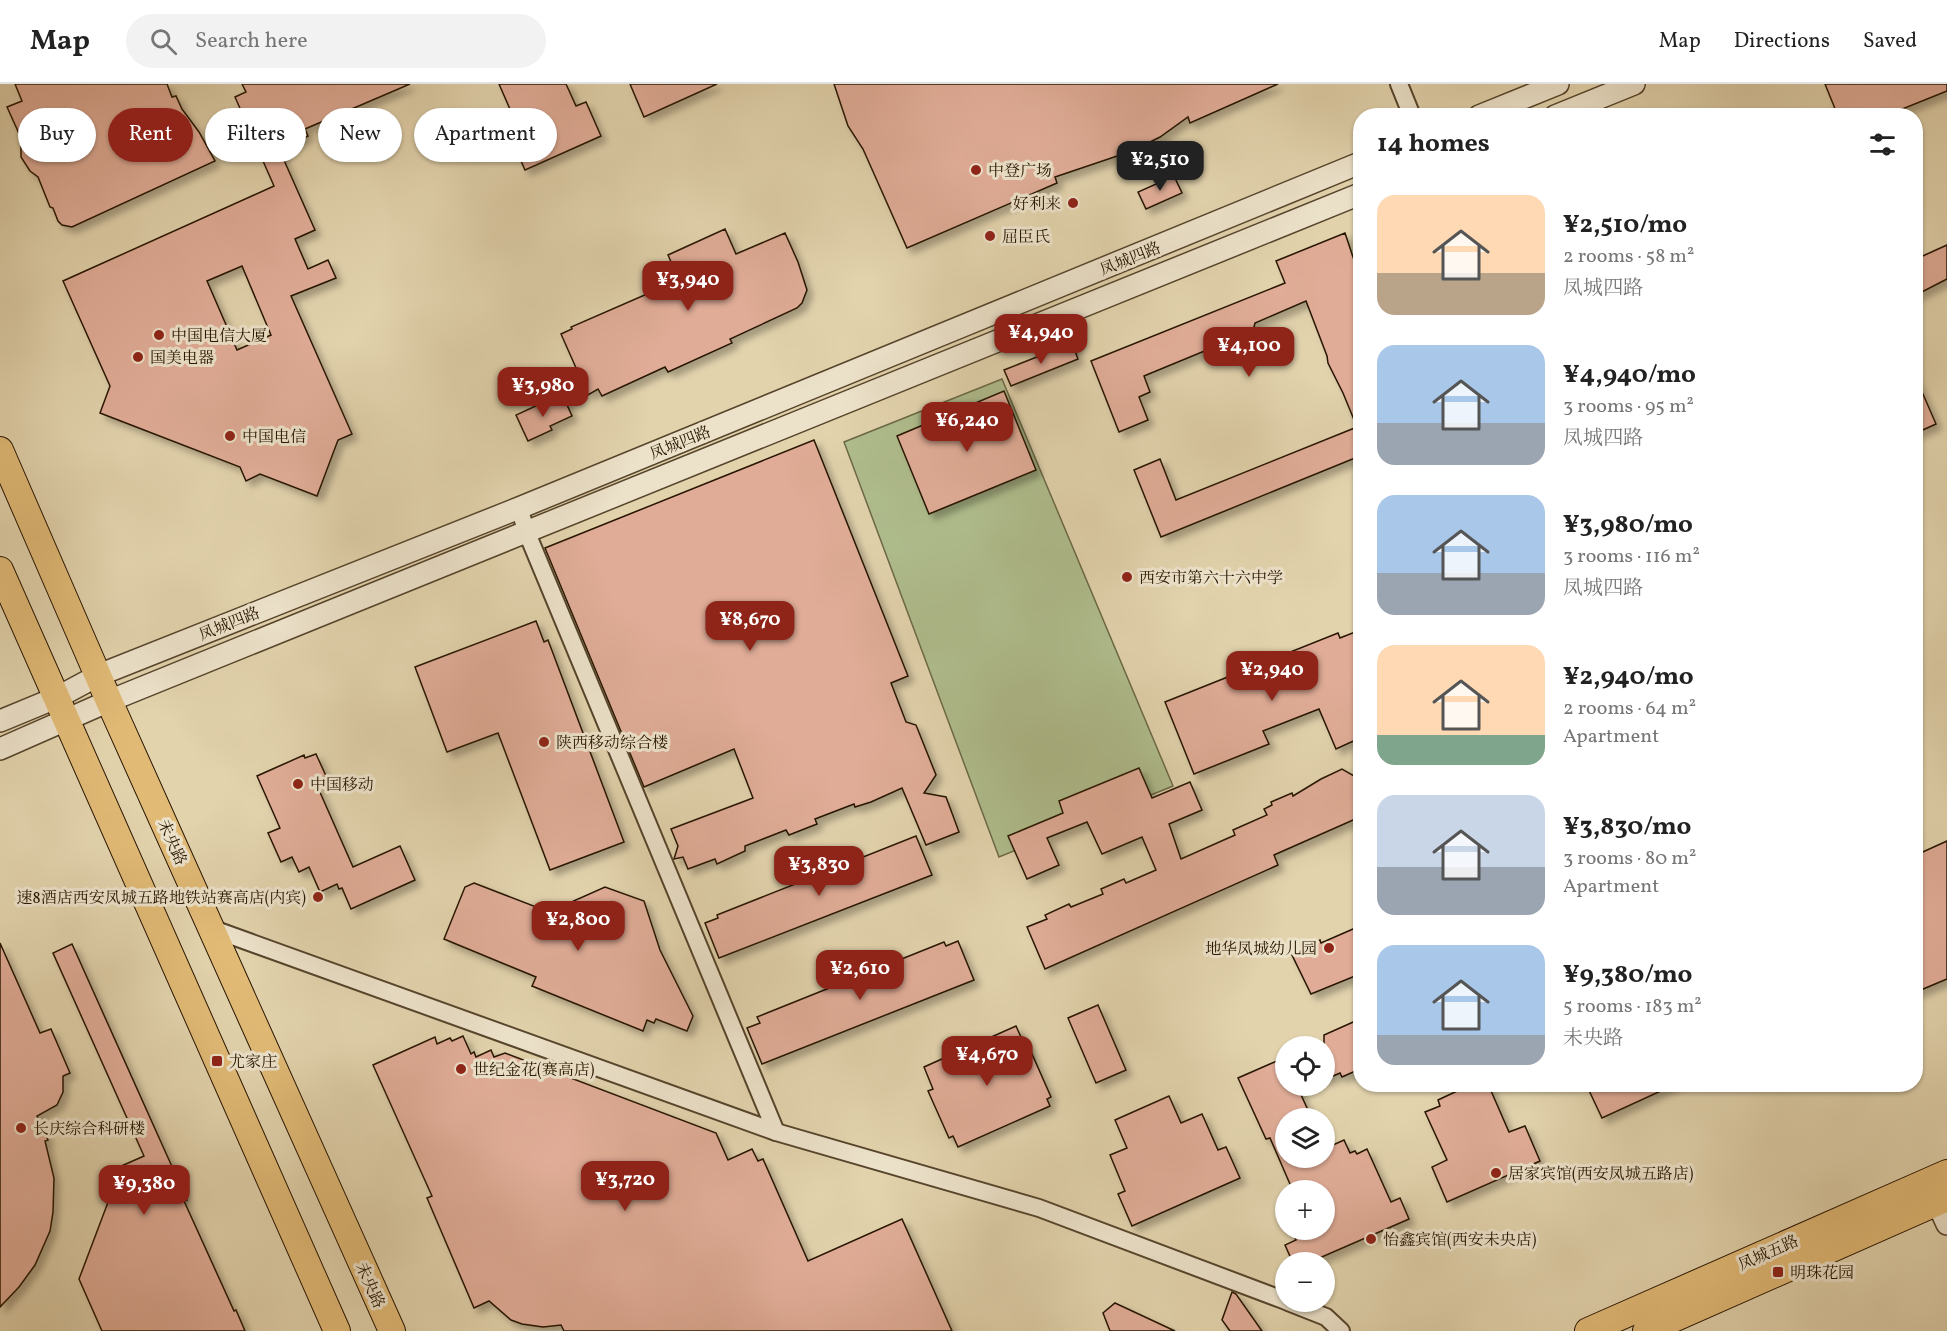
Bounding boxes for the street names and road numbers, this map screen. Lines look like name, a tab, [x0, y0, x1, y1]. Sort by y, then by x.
street label: 凤城四路	[1097, 238, 1165, 282]
street label: 凤城四路	[647, 422, 715, 466]
street label: 凤城四路	[196, 603, 264, 647]
street label: 未央路	[151, 816, 191, 869]
street label: 凤城五路	[1735, 1231, 1803, 1277]
street label: 未央路	[349, 1259, 389, 1312]

